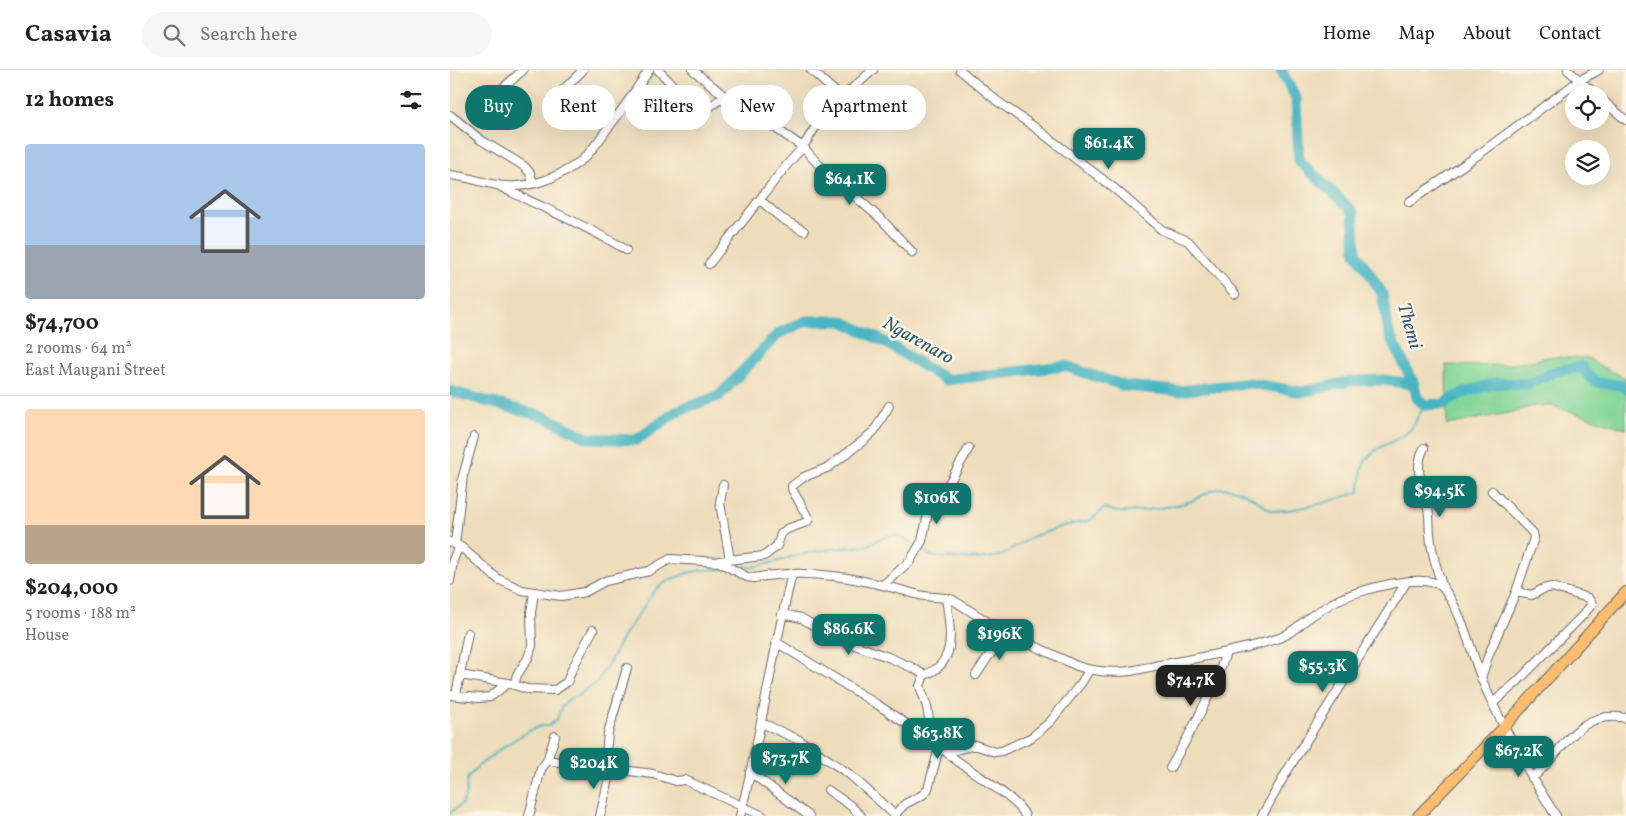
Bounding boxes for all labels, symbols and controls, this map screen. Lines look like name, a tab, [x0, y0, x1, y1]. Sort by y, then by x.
search box	[142, 12, 492, 57]
text: Casavia	[25, 18, 112, 52]
icon: search	[160, 21, 188, 49]
text: Search here	[200, 22, 297, 48]
text: Home	[1323, 22, 1371, 47]
text: Map	[1399, 22, 1435, 47]
text: About	[1463, 22, 1511, 47]
text: Contact	[1539, 22, 1601, 47]
chip: Buy	[465, 85, 532, 130]
chip: Rent	[542, 85, 615, 130]
chip: Filters	[625, 85, 711, 130]
chip: New	[721, 85, 793, 130]
chip: Apartment	[803, 85, 926, 130]
map controls	[1565, 85, 1610, 185]
button: locate	[1565, 85, 1610, 130]
text: 12 homes	[25, 86, 114, 115]
icon: filters	[397, 86, 425, 114]
pin: $61.4K	[1068, 128, 1150, 170]
text: $61.4K	[1084, 133, 1134, 155]
button: layers	[1565, 140, 1610, 185]
pin: $64.1K	[809, 164, 891, 206]
text: $64.1K	[825, 169, 875, 191]
icon: home	[180, 176, 270, 266]
water label: Themi	[1390, 300, 1428, 352]
text: $74,700	[25, 309, 99, 338]
water label: Ngarenaro	[878, 311, 958, 371]
text: 2 rooms · 64 m²	[25, 338, 132, 360]
text: East Maugani Street	[25, 360, 166, 382]
icon: home	[180, 442, 270, 532]
pin: $94.5K	[1399, 476, 1481, 518]
text: $94.5K	[1415, 481, 1465, 503]
pin: $106K	[902, 482, 972, 525]
text: $106K	[914, 488, 960, 510]
text: $204,000	[25, 574, 118, 603]
text: 5 rooms · 188 m²	[25, 603, 136, 625]
pin: $86.6K	[808, 614, 890, 656]
pin: $196K	[965, 618, 1035, 661]
text: $86.6K	[823, 619, 875, 641]
text: $196K	[978, 624, 1022, 646]
text: House	[25, 625, 69, 647]
pin: $55.3K	[1282, 650, 1364, 693]
text: $55.3K	[1299, 656, 1347, 678]
pin: $74.7K	[1150, 664, 1232, 707]
text: $74.7K	[1167, 670, 1215, 692]
pin: $63.8K	[897, 718, 979, 760]
text: $63.8K	[913, 723, 963, 745]
pin: $67.2K	[1478, 736, 1560, 778]
text: $67.2K	[1495, 741, 1543, 763]
pin: $73.7K	[745, 742, 827, 785]
pin: $204K	[559, 748, 629, 790]
text: $73.7K	[762, 748, 810, 770]
text: $204K	[570, 753, 618, 775]

